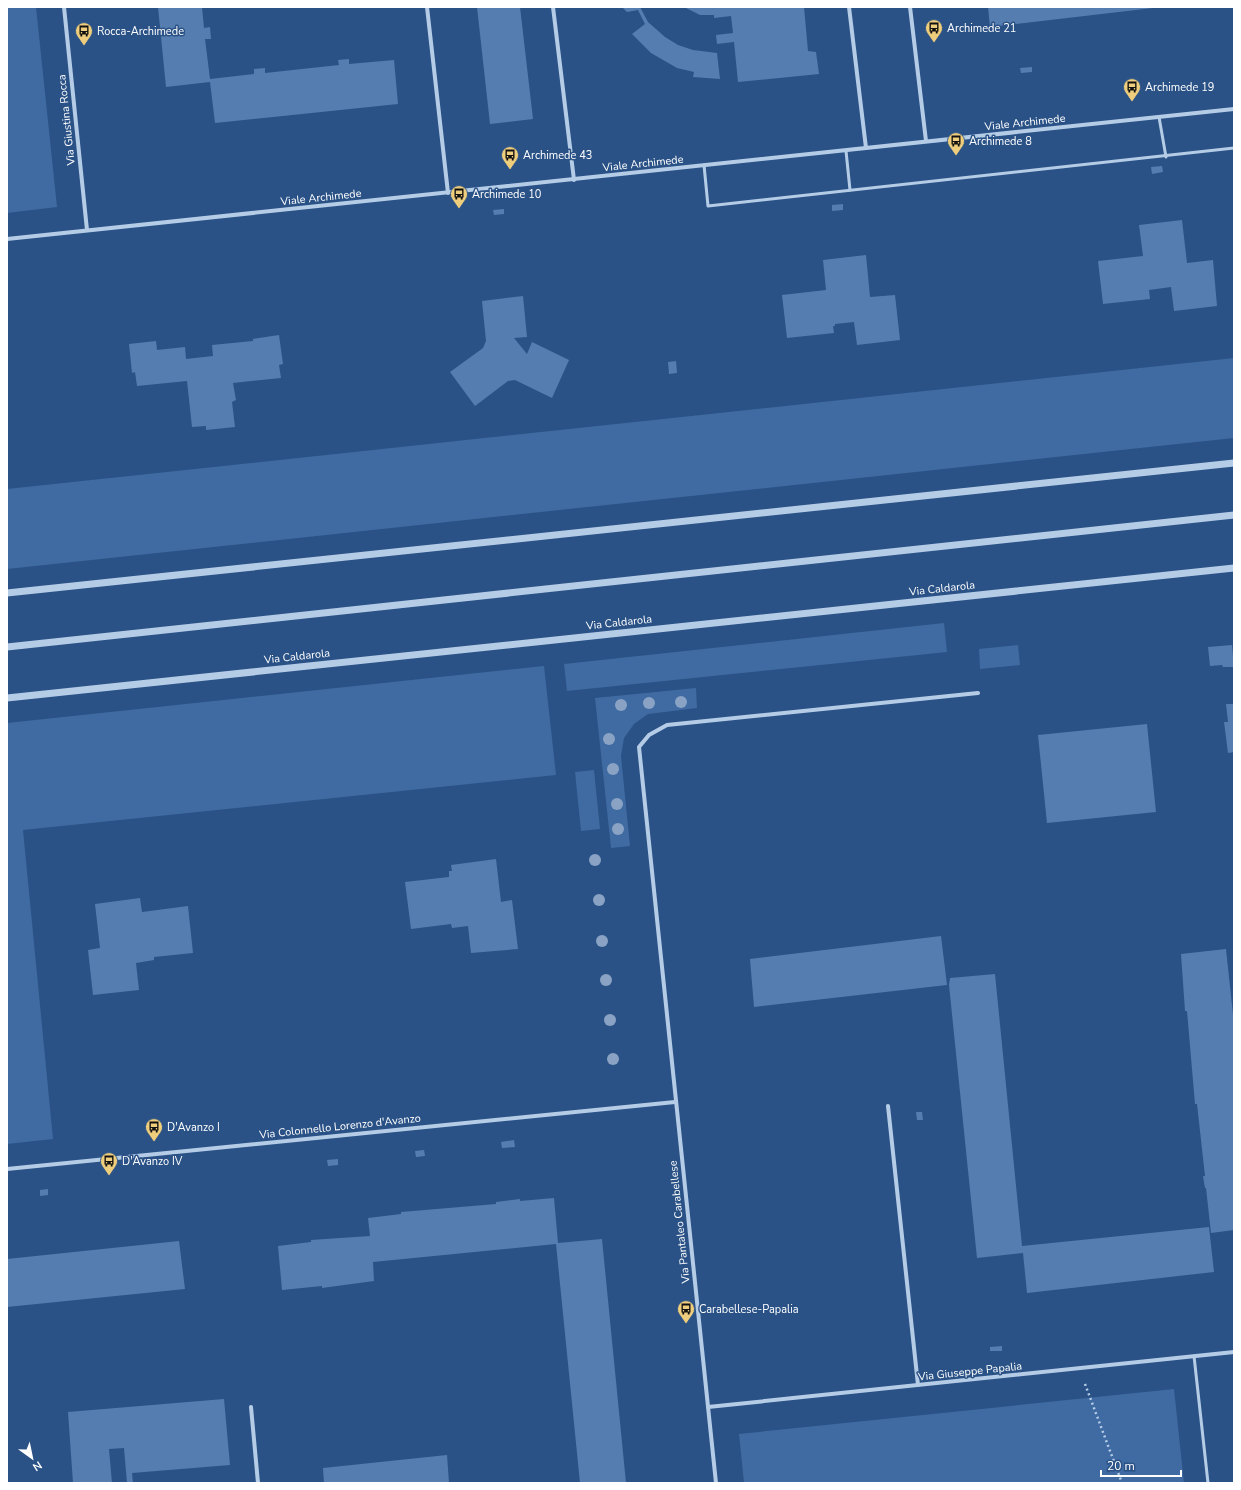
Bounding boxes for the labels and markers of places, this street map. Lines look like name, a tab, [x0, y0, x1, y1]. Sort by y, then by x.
bus stop icon: Archimede 21	[924, 18, 944, 43]
bus stop icon: Rocca-Archimede	[74, 21, 94, 46]
place label: Archimede 21	[947, 21, 1016, 36]
place label: Rocca-Archimede	[97, 24, 184, 39]
bus stop icon: Archimede 19	[1122, 77, 1142, 102]
place label: Archimede 19	[1145, 80, 1214, 95]
bus stop icon: Archimede 8	[946, 131, 966, 156]
place label: Archimede 8	[969, 134, 1032, 149]
bus stop icon: Archimede 43	[500, 145, 520, 170]
place label: Archimede 43	[523, 148, 592, 163]
bus stop icon: Archimede 10	[449, 184, 469, 209]
place label: Archimede 10	[472, 187, 542, 202]
bus stop icon: D'Avanzo I	[144, 1117, 164, 1142]
place label: D'Avanzo I	[167, 1120, 220, 1135]
bus stop icon: D'Avanzo IV	[99, 1151, 119, 1176]
place label: D'Avanzo IV	[122, 1154, 183, 1169]
bus stop icon: Carabellese-Papalia	[676, 1299, 696, 1324]
place label: Carabellese-Papalia	[699, 1302, 799, 1317]

